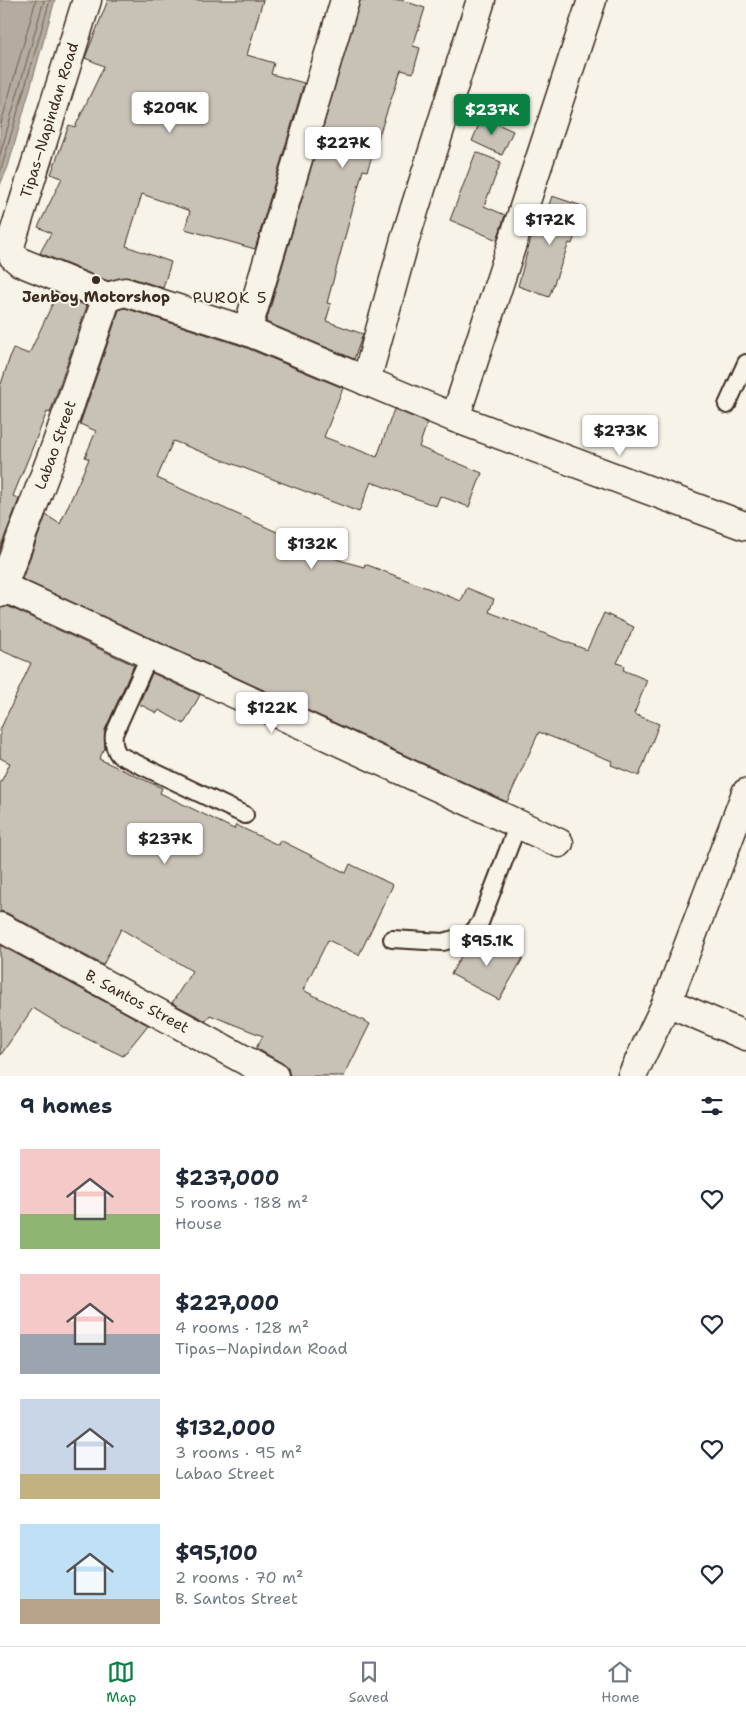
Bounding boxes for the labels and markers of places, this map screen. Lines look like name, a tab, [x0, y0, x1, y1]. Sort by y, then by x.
pin: $209K	[135, 92, 205, 134]
pin: $237K	[457, 94, 527, 136]
pin: $227K	[308, 126, 378, 169]
pin: $172K	[515, 204, 585, 246]
marker: Jenboy Motorshop	[90, 274, 102, 286]
place label: Jenboy Motorshop	[22, 287, 170, 307]
pin: $273K	[585, 414, 655, 457]
pin: $132K	[277, 528, 347, 570]
pin: $122K	[237, 692, 307, 734]
pin: $237K	[130, 822, 200, 865]
pin: $95.1K	[446, 924, 528, 967]

